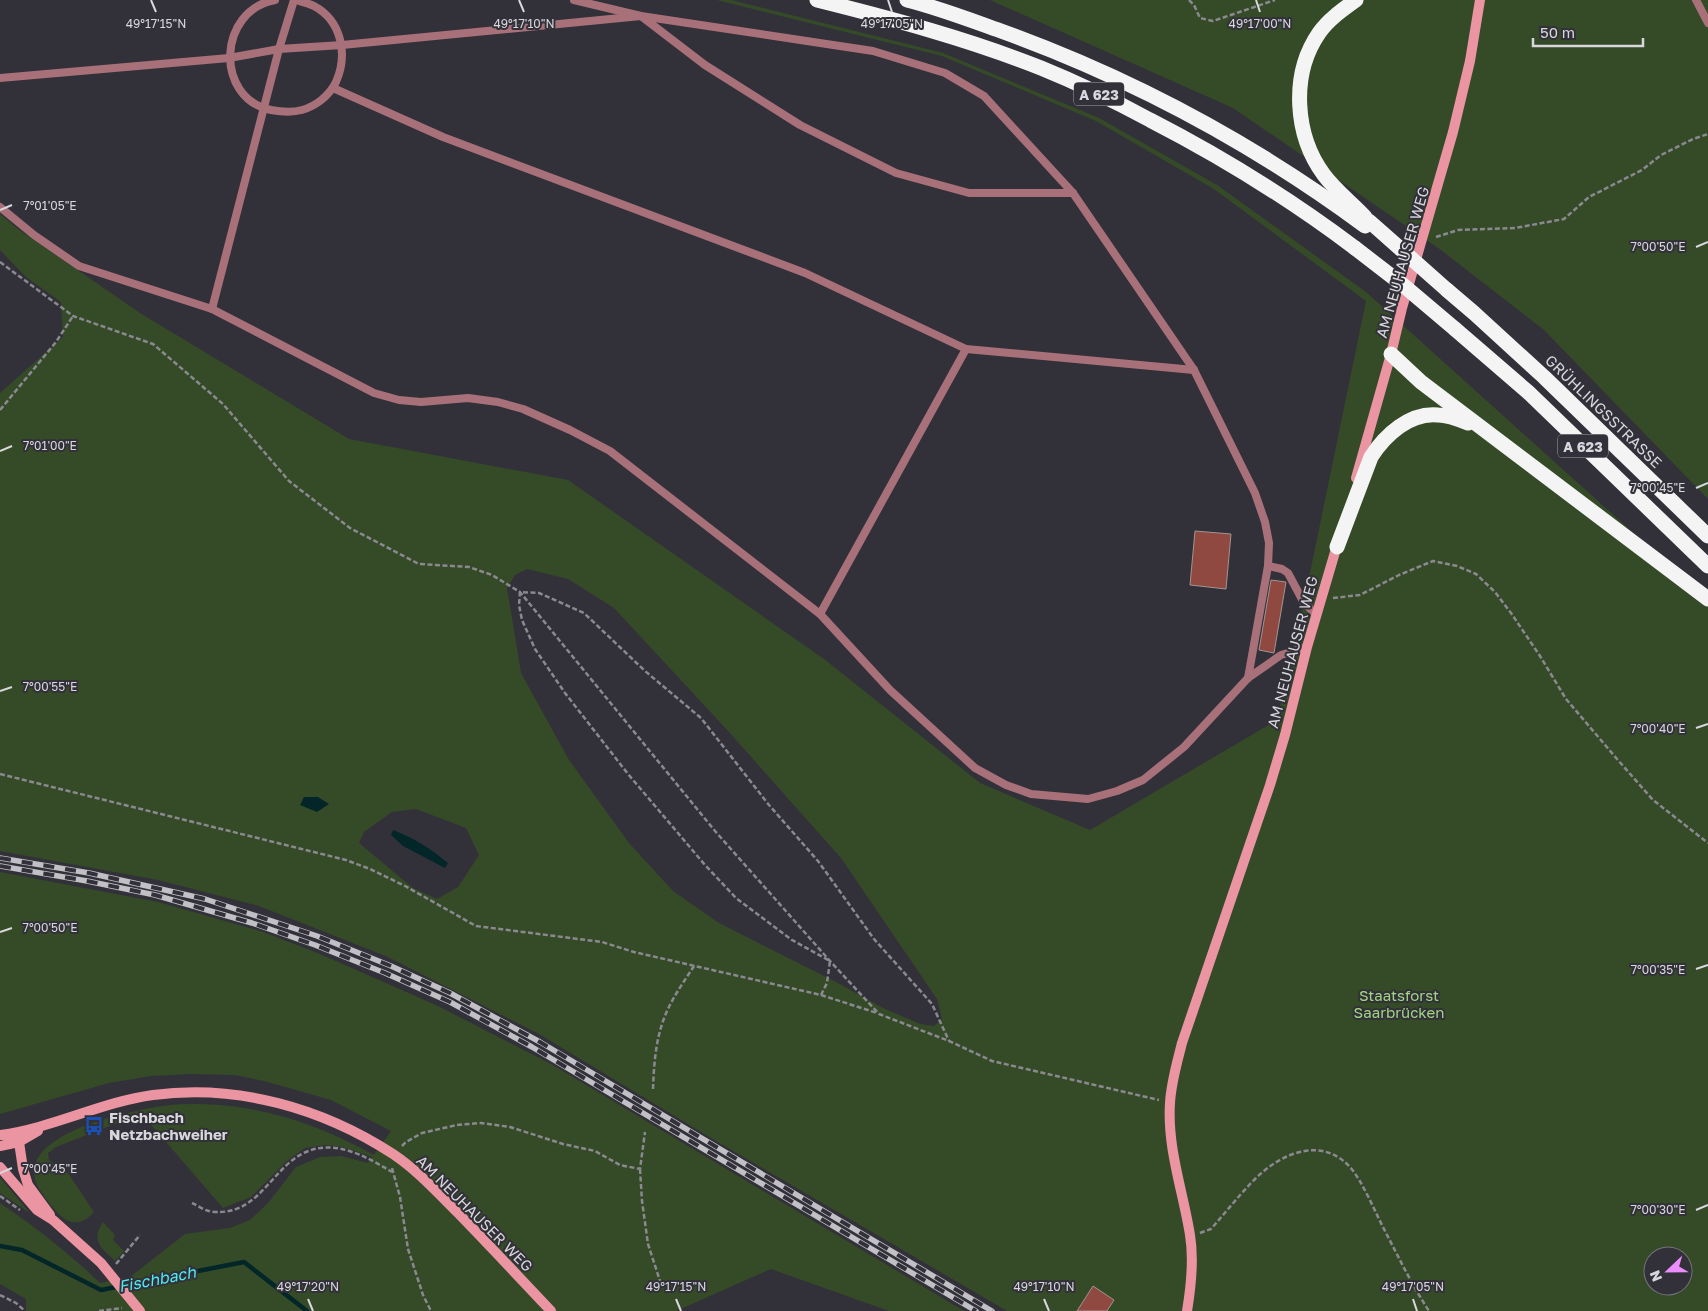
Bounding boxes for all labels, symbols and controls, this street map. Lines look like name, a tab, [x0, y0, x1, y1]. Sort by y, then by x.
scale bar	[1533, 15, 1643, 47]
text: 49°17'15"N	[126, 16, 186, 31]
text: 49°17'10"N	[493, 16, 555, 31]
text: 49°17'05"N	[861, 16, 923, 31]
text: 49°17'00"N	[1229, 16, 1291, 31]
text: 50 m	[1540, 23, 1575, 41]
road number: A 623	[1074, 82, 1124, 106]
street label: AM NEUHAUSER WEG	[1372, 184, 1432, 340]
text: 7°01'05"E	[23, 198, 77, 213]
text: 7°00'50"E	[1631, 239, 1685, 254]
street label: GRÜHLINGSSTRASSE	[1542, 351, 1666, 471]
road number: A 623	[1558, 434, 1608, 458]
text: 7°01'00"E	[23, 438, 77, 453]
text: 7°00'45"E	[1631, 480, 1685, 495]
street label: AM NEUHAUSER WEG	[1263, 574, 1321, 730]
text: 7°00'55"E	[23, 679, 77, 694]
text: 7°00'40"E	[1630, 721, 1686, 736]
text: 7°00'50"E	[23, 920, 77, 935]
text: 7°00'35"E	[1631, 962, 1685, 977]
park label: Staatsforst Saarbrücken	[1354, 986, 1444, 1021]
place label: Fischbach Netzbachweiher	[109, 1108, 228, 1143]
bus stop icon: Fischbach Netzbachweiher	[83, 1115, 105, 1137]
street label: AM NEUHAUSER WEG	[413, 1151, 537, 1275]
text: 7°00'45"E	[23, 1161, 77, 1176]
text: 7°00'30"E	[1630, 1202, 1686, 1217]
north arrow	[1643, 1246, 1693, 1296]
water label: Fischbach	[117, 1261, 198, 1296]
text: N	[1646, 1268, 1665, 1284]
text: 49°17'20"N	[277, 1279, 339, 1294]
text: 49°17'15"N	[646, 1279, 706, 1294]
text: 49°17'10"N	[1013, 1279, 1075, 1294]
text: 49°17'05"N	[1382, 1279, 1444, 1294]

